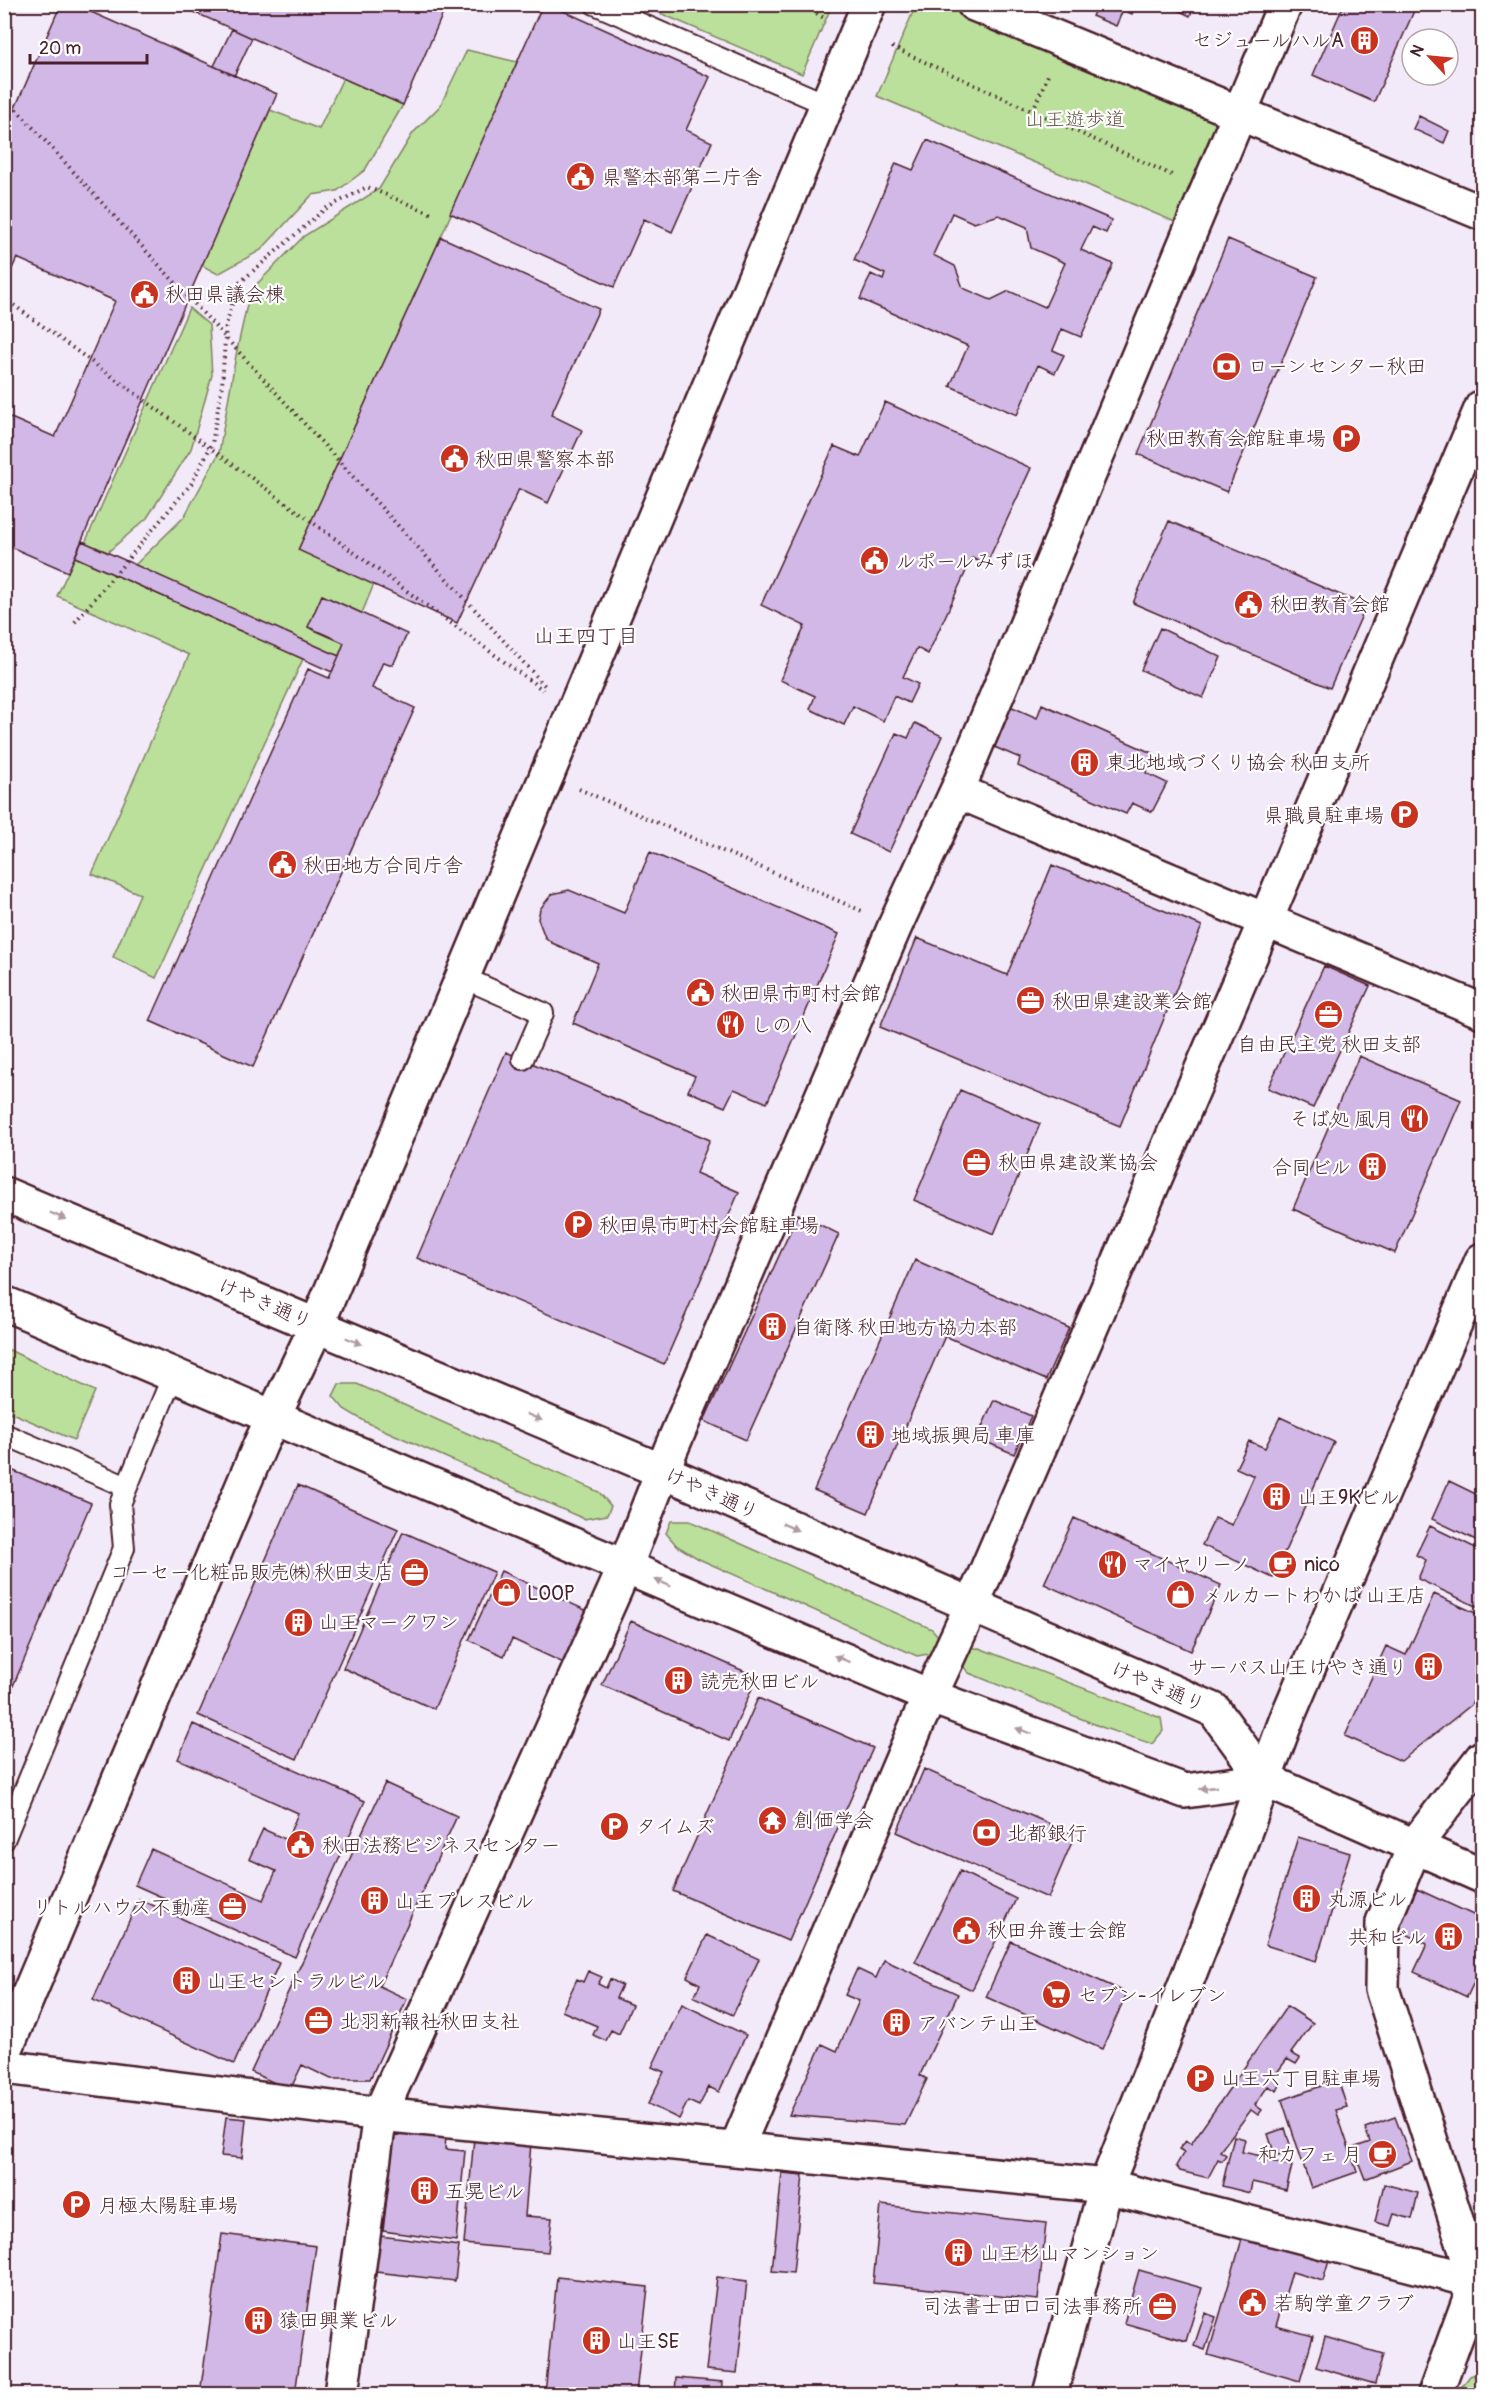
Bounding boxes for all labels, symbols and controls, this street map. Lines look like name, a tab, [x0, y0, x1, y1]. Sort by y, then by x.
building icon: セジュールハルA	[1349, 24, 1381, 56]
scale bar	[30, 27, 147, 65]
north arrow	[1400, 27, 1460, 87]
place label: セジュールハルA	[1192, 28, 1344, 53]
text: 20 m	[39, 37, 81, 60]
text: N	[1406, 41, 1429, 60]
park label: 山王遊歩道	[1025, 107, 1125, 132]
public building icon: 県警本部第二庁舎	[565, 161, 597, 193]
place label: 県警本部第二庁舎	[602, 165, 762, 190]
public building icon: 秋田県議会棟	[128, 278, 160, 310]
place label: 秋田県議会棟	[165, 282, 285, 307]
bank icon: ローンセンター秋田	[1211, 350, 1243, 382]
place label: ローンセンター秋田	[1248, 354, 1426, 379]
parking icon: 秋田教育会館駐車場	[1331, 422, 1363, 454]
place label: 秋田教育会館駐車場	[1146, 426, 1326, 451]
public building icon: 秋田県警察本部	[438, 443, 470, 475]
place label: 秋田県警察本部	[475, 447, 615, 472]
public building icon: ルポールみずほ	[859, 545, 891, 577]
place label: ルポールみずほ	[896, 549, 1034, 574]
public building icon: 秋田教育会館	[1233, 588, 1265, 620]
place label: 秋田教育会館	[1270, 592, 1390, 617]
district label: 山王四丁目	[534, 623, 639, 650]
building icon: 東北地域づくり協会 秋田支所	[1069, 746, 1101, 778]
place label: 東北地域づくり協会 秋田支所	[1106, 750, 1370, 775]
parking icon: 県職員駐車場	[1389, 799, 1421, 831]
place label: 県職員駐車場	[1264, 803, 1384, 828]
public building icon: 秋田地方合同庁舎	[266, 849, 298, 881]
place label: 秋田地方合同庁舎	[303, 853, 463, 878]
public building icon: 秋田県市町村会館	[684, 977, 716, 1009]
place label: 秋田県市町村会館	[721, 981, 881, 1006]
office icon: 秋田県建設業会館	[1015, 985, 1047, 1017]
place label: 秋田県建設業会館	[1052, 989, 1212, 1014]
office icon: 自由民主党 秋田支部	[1313, 998, 1345, 1030]
restaurant icon: しの八	[715, 1009, 747, 1041]
place label: しの八	[752, 1013, 812, 1038]
place label: 自由民主党 秋田支部	[1237, 1032, 1421, 1057]
restaurant icon: そば処 風月	[1399, 1103, 1431, 1135]
place label: そば処 風月	[1290, 1107, 1394, 1132]
office icon: 秋田県建設業協会	[961, 1146, 993, 1178]
place label: 秋田県建設業協会	[998, 1150, 1158, 1175]
building icon: 合同ビル	[1356, 1151, 1388, 1183]
place label: 合同ビル	[1271, 1155, 1351, 1180]
parking icon: 秋田県市町村会館駐車場	[562, 1209, 594, 1241]
one-way arrow	[50, 1211, 68, 1221]
place label: 秋田県市町村会館駐車場	[599, 1213, 819, 1238]
street label: けやき通り	[214, 1272, 316, 1335]
building icon: 自衛隊 秋田地方協力本部	[756, 1311, 788, 1343]
place label: 自衛隊 秋田地方協力本部	[793, 1315, 1017, 1340]
one-way arrow	[346, 1336, 364, 1346]
one-way arrow	[525, 1412, 543, 1422]
building icon: 地域振興局 車庫	[854, 1419, 886, 1451]
place label: 地域振興局 車庫	[891, 1423, 1035, 1448]
street label: けやき通り	[661, 1462, 763, 1525]
building icon: 山王9Kビル	[1261, 1481, 1293, 1513]
place label: 山王9Kビル	[1298, 1485, 1400, 1510]
one-way arrow	[781, 1523, 799, 1533]
restaurant icon: マイヤリーノ	[1096, 1548, 1128, 1580]
cafe icon: nico	[1267, 1548, 1299, 1580]
place label: マイヤリーノ	[1133, 1552, 1251, 1577]
place label: nico	[1304, 1552, 1340, 1577]
office icon: コーセー化粧品販売㈱ 秋田支店	[399, 1556, 431, 1588]
place label: コーセー化粧品販売㈱ 秋田支店	[110, 1560, 394, 1585]
shop icon: LOOP	[490, 1577, 522, 1609]
one-way arrow	[654, 1577, 672, 1587]
shop icon: メルカートわかば 山王店	[1165, 1579, 1197, 1611]
place label: LOOP	[527, 1581, 575, 1606]
place label: メルカートわかば 山王店	[1202, 1583, 1426, 1608]
building icon: 山王マークワン	[282, 1606, 314, 1638]
place label: 山王マークワン	[319, 1610, 459, 1635]
building icon: サーパス山王けやき通り	[1413, 1651, 1445, 1683]
one-way arrow	[833, 1654, 851, 1664]
street label: けやき通り	[1107, 1655, 1209, 1718]
place label: サーパス山王けやき通り	[1188, 1655, 1408, 1680]
building icon: 読売秋田ビル	[663, 1665, 695, 1697]
place label: 読売秋田ビル	[700, 1669, 820, 1694]
one-way arrow	[1014, 1725, 1032, 1735]
one-way arrow	[1198, 1783, 1217, 1792]
temple icon: 創価学会	[757, 1804, 789, 1836]
place label: 創価学会	[794, 1808, 874, 1833]
parking icon: タイムズ	[599, 1810, 631, 1842]
place label: タイムズ	[636, 1814, 714, 1839]
bank icon: 北都銀行	[970, 1817, 1002, 1849]
place label: 北都銀行	[1007, 1821, 1087, 1846]
public building icon: 秋田法務ビジネスセンター	[285, 1829, 317, 1861]
place label: 秋田法務ビジネスセンター	[322, 1833, 560, 1858]
building icon: 丸源ビル	[1291, 1883, 1323, 1915]
building icon: 山王プレスビル	[358, 1885, 390, 1917]
place label: 丸源ビル	[1328, 1887, 1408, 1912]
place label: 山王プレスビル	[395, 1889, 535, 1914]
office icon: リトルハウス不動産	[216, 1891, 248, 1923]
place label: リトルハウス不動産	[32, 1895, 211, 1920]
public building icon: 秋田弁護士会館	[950, 1914, 982, 1946]
place label: 秋田弁護士会館	[987, 1918, 1127, 1943]
building icon: 共和ビル	[1432, 1921, 1464, 1953]
place label: 共和ビル	[1347, 1925, 1427, 1950]
building icon: 山王セントラルビル	[170, 1965, 202, 1997]
place label: 山王セントラルビル	[207, 1969, 386, 1994]
supermarket icon: セブン-イレブン	[1041, 1979, 1073, 2011]
place label: セブン-イレブン	[1078, 1983, 1227, 2008]
office icon: 北羽新報社秋田支社	[303, 2005, 335, 2037]
building icon: アバンテ山王	[881, 2007, 913, 2039]
place label: 北羽新報社秋田支社	[340, 2009, 520, 2034]
place label: アバンテ山王	[918, 2011, 1038, 2036]
parking icon: 山王六丁目駐車場	[1184, 2062, 1216, 2094]
place label: 山王六丁目駐車場	[1221, 2066, 1381, 2091]
cafe icon: 和カフェ 月	[1367, 2138, 1399, 2170]
place label: 和カフェ 月	[1258, 2142, 1362, 2167]
building icon: 五晃ビル	[408, 2175, 440, 2207]
place label: 五晃ビル	[445, 2179, 525, 2204]
parking icon: 月極太陽駐車場	[61, 2189, 93, 2221]
place label: 月極太陽駐車場	[98, 2193, 238, 2218]
building icon: 山王杉山マンション	[943, 2237, 975, 2269]
place label: 山王杉山マンション	[980, 2241, 1159, 2266]
public building icon: 若駒学童クラブ	[1237, 2287, 1269, 2319]
office icon: 司法書士田口司法事務所	[1147, 2290, 1179, 2322]
place label: 若駒学童クラブ	[1274, 2291, 1414, 2316]
place label: 司法書士田口司法事務所	[922, 2294, 1142, 2319]
building icon: 猿田興業ビル	[242, 2304, 274, 2336]
place label: 猿田興業ビル	[279, 2308, 399, 2333]
building icon: 山王SE	[580, 2325, 612, 2357]
place label: 山王SE	[617, 2329, 679, 2354]

